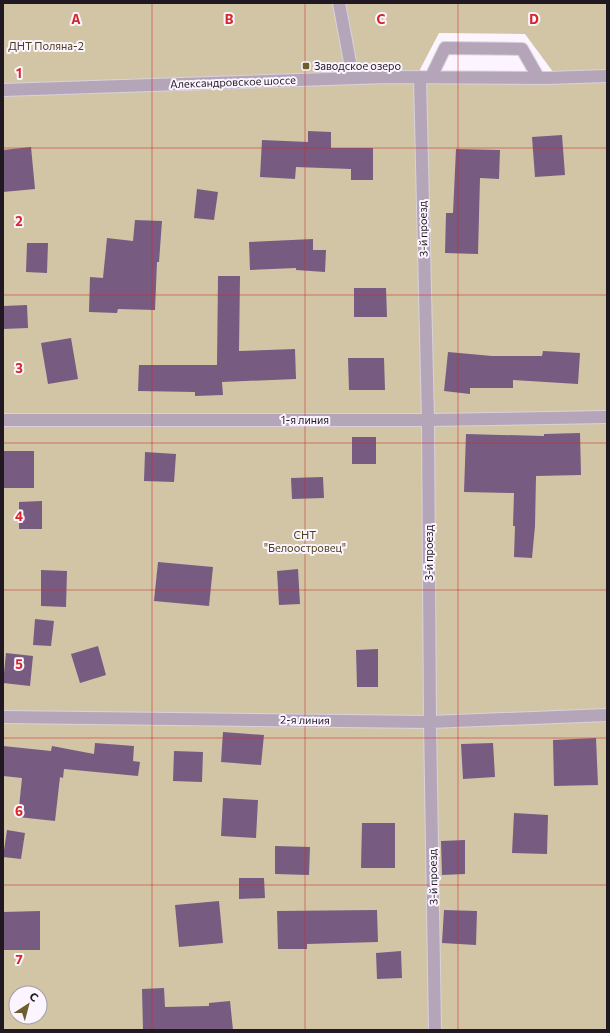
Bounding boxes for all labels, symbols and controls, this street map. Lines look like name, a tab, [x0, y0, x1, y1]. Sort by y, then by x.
text: A	[71, 11, 81, 27]
text: B	[225, 11, 234, 27]
text: C	[377, 11, 386, 27]
text: D	[529, 11, 539, 27]
park label: ДНТ Поляна-2	[8, 39, 84, 52]
place label: Заводское озеро	[314, 59, 401, 72]
marker: Заводское озеро	[301, 61, 311, 71]
text: 1	[16, 65, 22, 81]
street label: Александровское шоссе	[170, 73, 296, 90]
street label: 3-й проезд	[416, 200, 429, 257]
text: 2	[15, 213, 23, 229]
text: 3	[15, 360, 23, 376]
street label: 1-я линия	[281, 413, 329, 426]
text: 4	[15, 508, 23, 524]
street label: 3-й проезд	[422, 524, 435, 581]
park label: СНТ "Белоостровец"	[264, 528, 346, 554]
text: 5	[15, 656, 23, 672]
street label: 2-я линия	[280, 713, 330, 726]
text: 6	[15, 803, 23, 819]
street label: 3-й проезд	[426, 848, 439, 905]
text: 7	[15, 951, 23, 967]
north arrow	[8, 985, 48, 1025]
text: С	[27, 989, 41, 1004]

